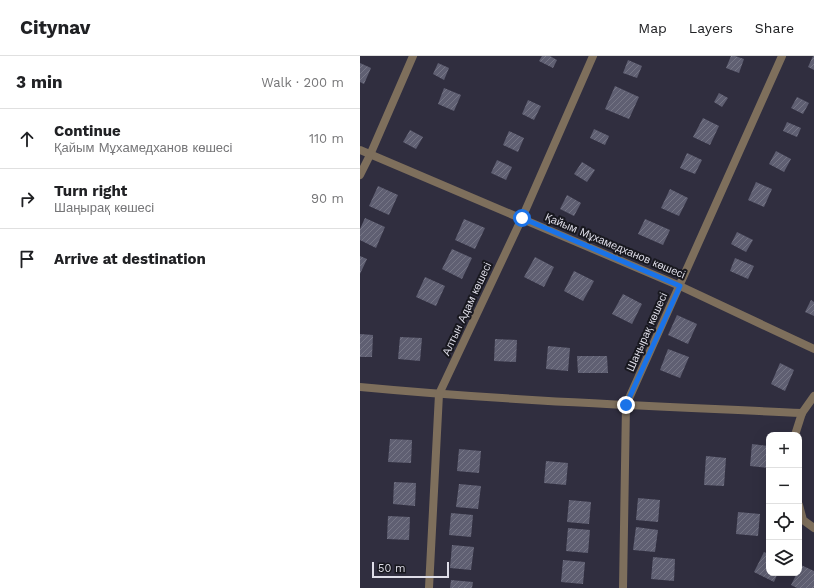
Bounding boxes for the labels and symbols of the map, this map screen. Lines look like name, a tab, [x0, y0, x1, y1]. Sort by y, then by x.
route start	[513, 209, 531, 227]
street label: Қайым Мұхамедханов көшесі	[543, 211, 687, 281]
street label: Алтын Адам көшесі	[440, 260, 494, 358]
street label: Шаңырақ көшесі	[624, 291, 670, 373]
route end	[617, 396, 635, 414]
scale bar	[372, 560, 449, 579]

